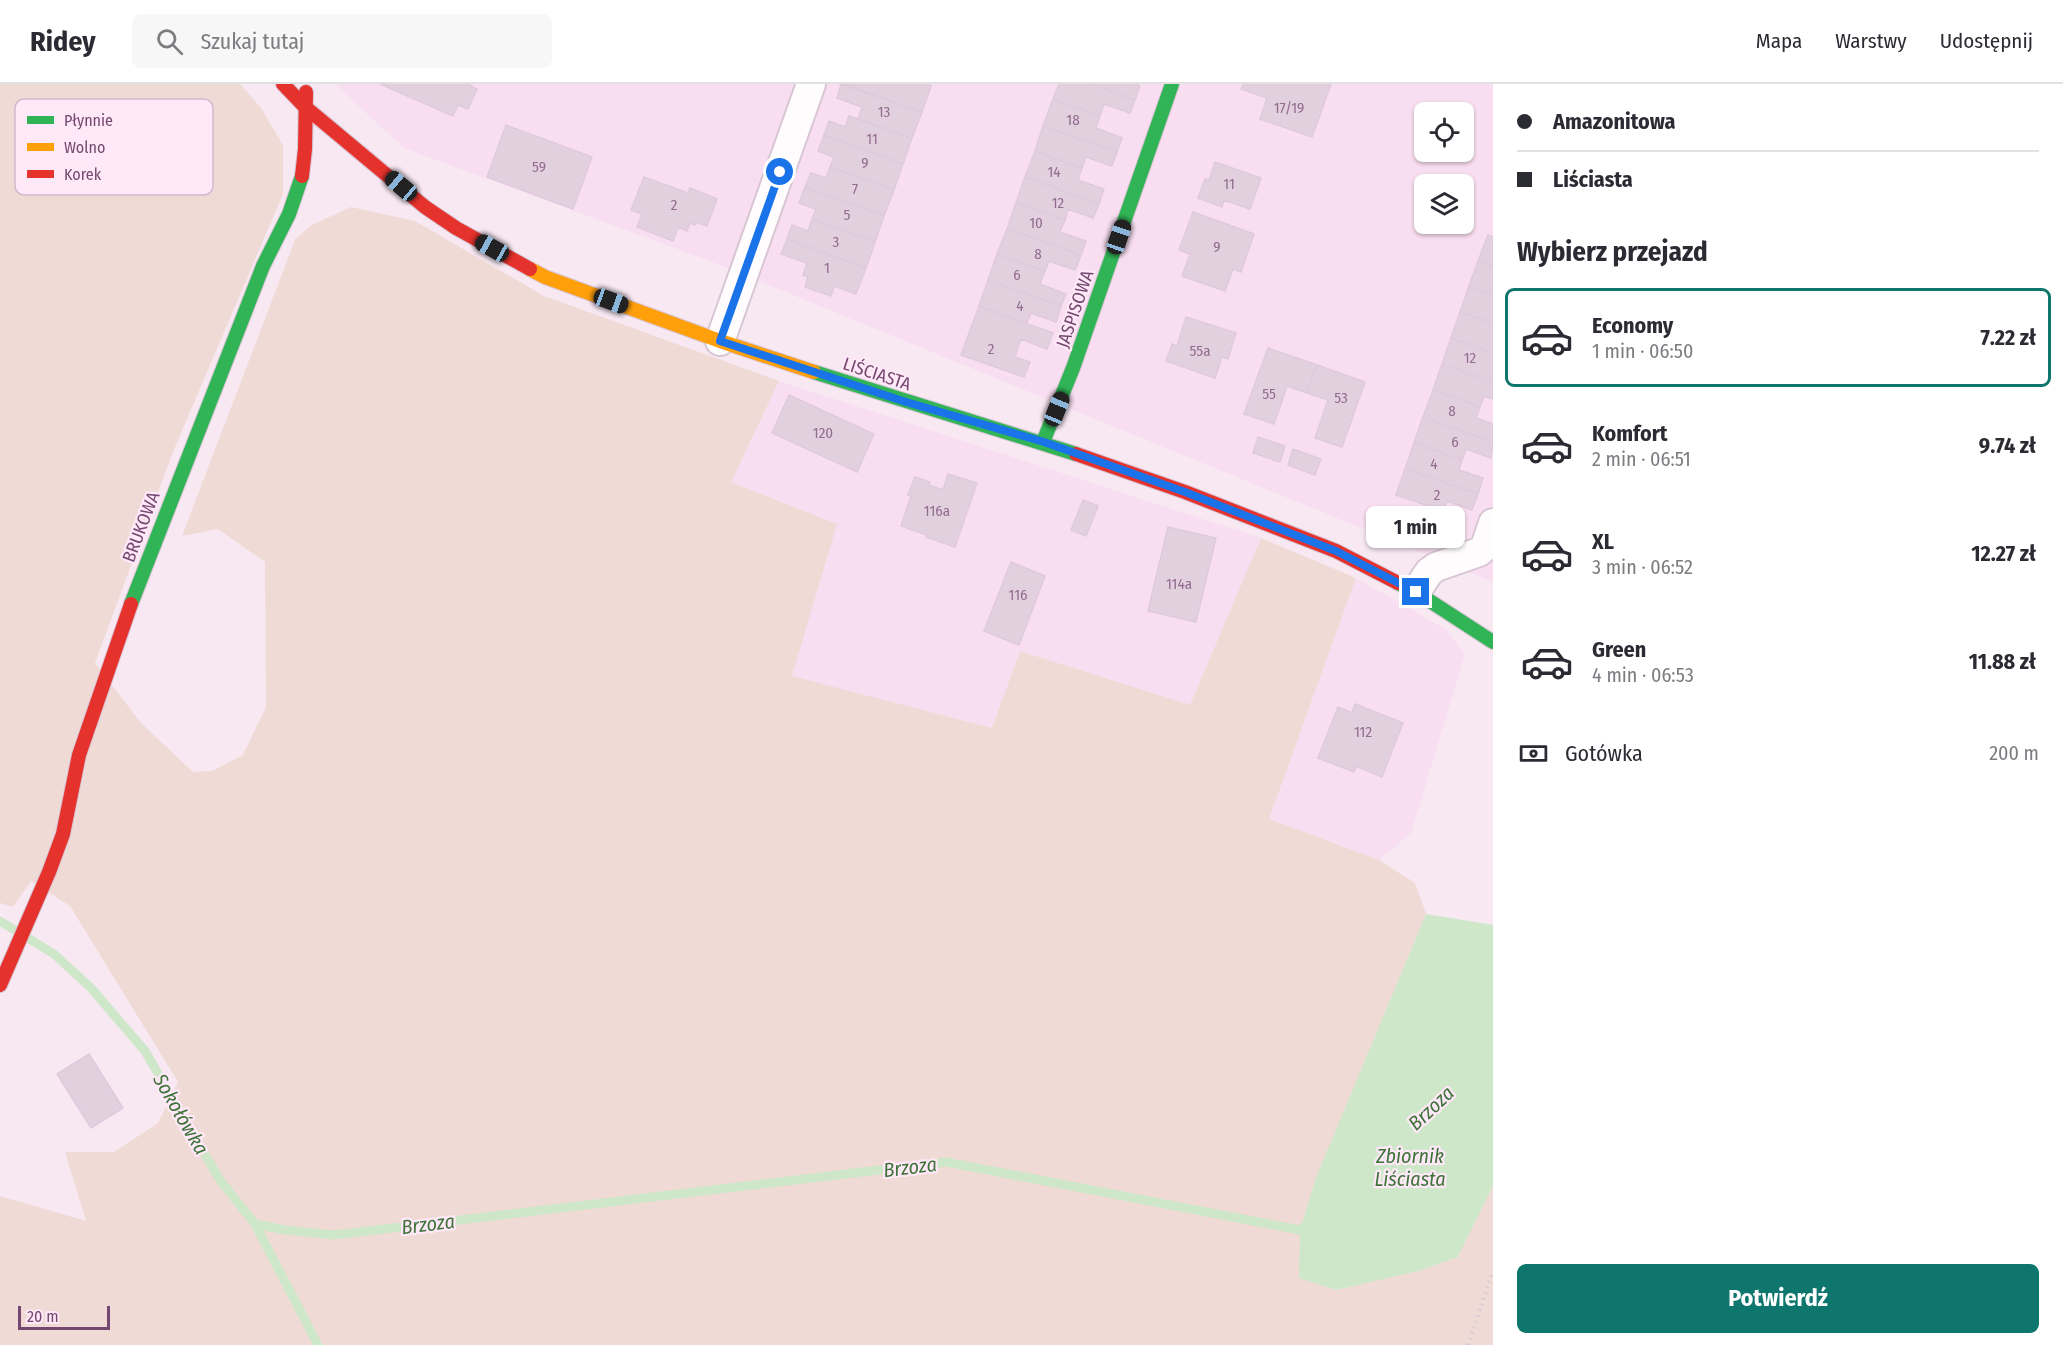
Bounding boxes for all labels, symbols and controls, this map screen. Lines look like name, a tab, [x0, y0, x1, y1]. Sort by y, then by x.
search box	[132, 14, 552, 68]
text: Ridey	[30, 25, 96, 58]
icon: search	[153, 25, 186, 58]
text: Szukaj tutaj	[201, 28, 304, 55]
text: Mapa	[1756, 28, 1802, 54]
text: Warstwy	[1835, 28, 1907, 54]
text: Udostępnij	[1940, 28, 2033, 54]
legend	[15, 99, 213, 195]
house number: 17/19	[1274, 99, 1304, 117]
map controls	[1414, 102, 1474, 234]
button: locate	[1414, 102, 1474, 162]
house number: 13	[878, 103, 891, 121]
text: Amazonitowa	[1553, 108, 1675, 135]
text: Płynnie	[64, 111, 113, 130]
house number: 18	[1066, 111, 1080, 129]
house number: 11	[866, 130, 878, 148]
text: Wolno	[64, 138, 105, 157]
house number: 9	[861, 154, 869, 172]
house number: 59	[532, 158, 546, 176]
route start	[766, 158, 793, 185]
house number: 14	[1047, 163, 1061, 181]
text: Korek	[64, 165, 102, 184]
text: Liściasta	[1553, 166, 1633, 193]
car	[381, 168, 421, 204]
button: layers	[1414, 174, 1474, 234]
house number: 11	[1223, 175, 1235, 193]
house number: 7	[852, 180, 858, 198]
house number: 12	[1052, 194, 1065, 212]
house number: 2	[671, 196, 678, 214]
house number: 5	[844, 206, 851, 224]
house number: 10	[1029, 214, 1043, 232]
car	[1105, 217, 1133, 257]
car	[472, 231, 512, 265]
house number: 3	[833, 233, 840, 251]
text: Wybierz przejazd	[1517, 236, 1708, 268]
house number: 9	[1213, 238, 1221, 256]
house number: 8	[1034, 245, 1042, 263]
house number: 1	[824, 259, 830, 277]
house number: 6	[1013, 266, 1021, 284]
street label: JASPISOWA	[1051, 267, 1099, 351]
car	[591, 286, 631, 316]
house number: 4	[1016, 297, 1024, 315]
icon: car	[1520, 311, 1574, 365]
text: Economy	[1592, 312, 1673, 339]
text: 7.22 zł	[1980, 324, 2036, 351]
text: 1 min · 06:50	[1592, 339, 1693, 363]
house number: 2	[988, 340, 995, 358]
house number: 55a	[1189, 342, 1211, 360]
house number: 12	[1464, 349, 1477, 367]
street label: LIŚCIASTA	[840, 352, 915, 395]
house number: 55	[1262, 385, 1276, 403]
car	[1042, 389, 1072, 429]
house number: 53	[1334, 389, 1348, 407]
house number: 8	[1448, 402, 1456, 420]
icon: car	[1520, 419, 1574, 473]
text: Komfort	[1592, 420, 1667, 447]
house number: 120	[813, 424, 833, 442]
text: 9.74 zł	[1979, 432, 2036, 459]
house number: 6	[1451, 433, 1459, 451]
text: 2 min · 06:51	[1592, 447, 1691, 471]
house number: 4	[1430, 455, 1438, 473]
house number: 2	[1434, 486, 1441, 504]
street label: BRUKOWA	[118, 488, 165, 565]
house number: 116a	[924, 502, 950, 520]
callout: 1 min	[1366, 505, 1466, 547]
text: 1 min	[1394, 515, 1437, 539]
icon: car	[1520, 527, 1574, 581]
text: XL	[1592, 528, 1614, 555]
text: 12.27 zł	[1971, 540, 2036, 567]
text: 3 min · 06:52	[1592, 555, 1693, 579]
house number: 114a	[1166, 575, 1192, 593]
route end	[1402, 578, 1429, 605]
house number: 116	[1009, 586, 1027, 604]
icon: car	[1520, 635, 1574, 689]
text: Green	[1592, 636, 1646, 663]
text: 11.88 zł	[1969, 648, 2036, 675]
text: 4 min · 06:53	[1592, 663, 1694, 687]
house number: 112	[1354, 723, 1372, 741]
icon: cash	[1517, 737, 1550, 770]
text: Gotówka	[1565, 740, 1643, 767]
text: 200 m	[1989, 741, 2039, 765]
water label: Sokołówka	[148, 1068, 214, 1159]
water label: Brzoza	[1403, 1081, 1459, 1135]
water label: Zbiornik Liściasta	[1374, 1144, 1446, 1191]
water label: Brzoza	[882, 1152, 938, 1182]
water label: Brzoza	[400, 1209, 456, 1239]
button: Potwierdź	[1517, 1264, 2039, 1333]
scale bar	[18, 1303, 110, 1330]
text: 20 m	[27, 1307, 58, 1326]

